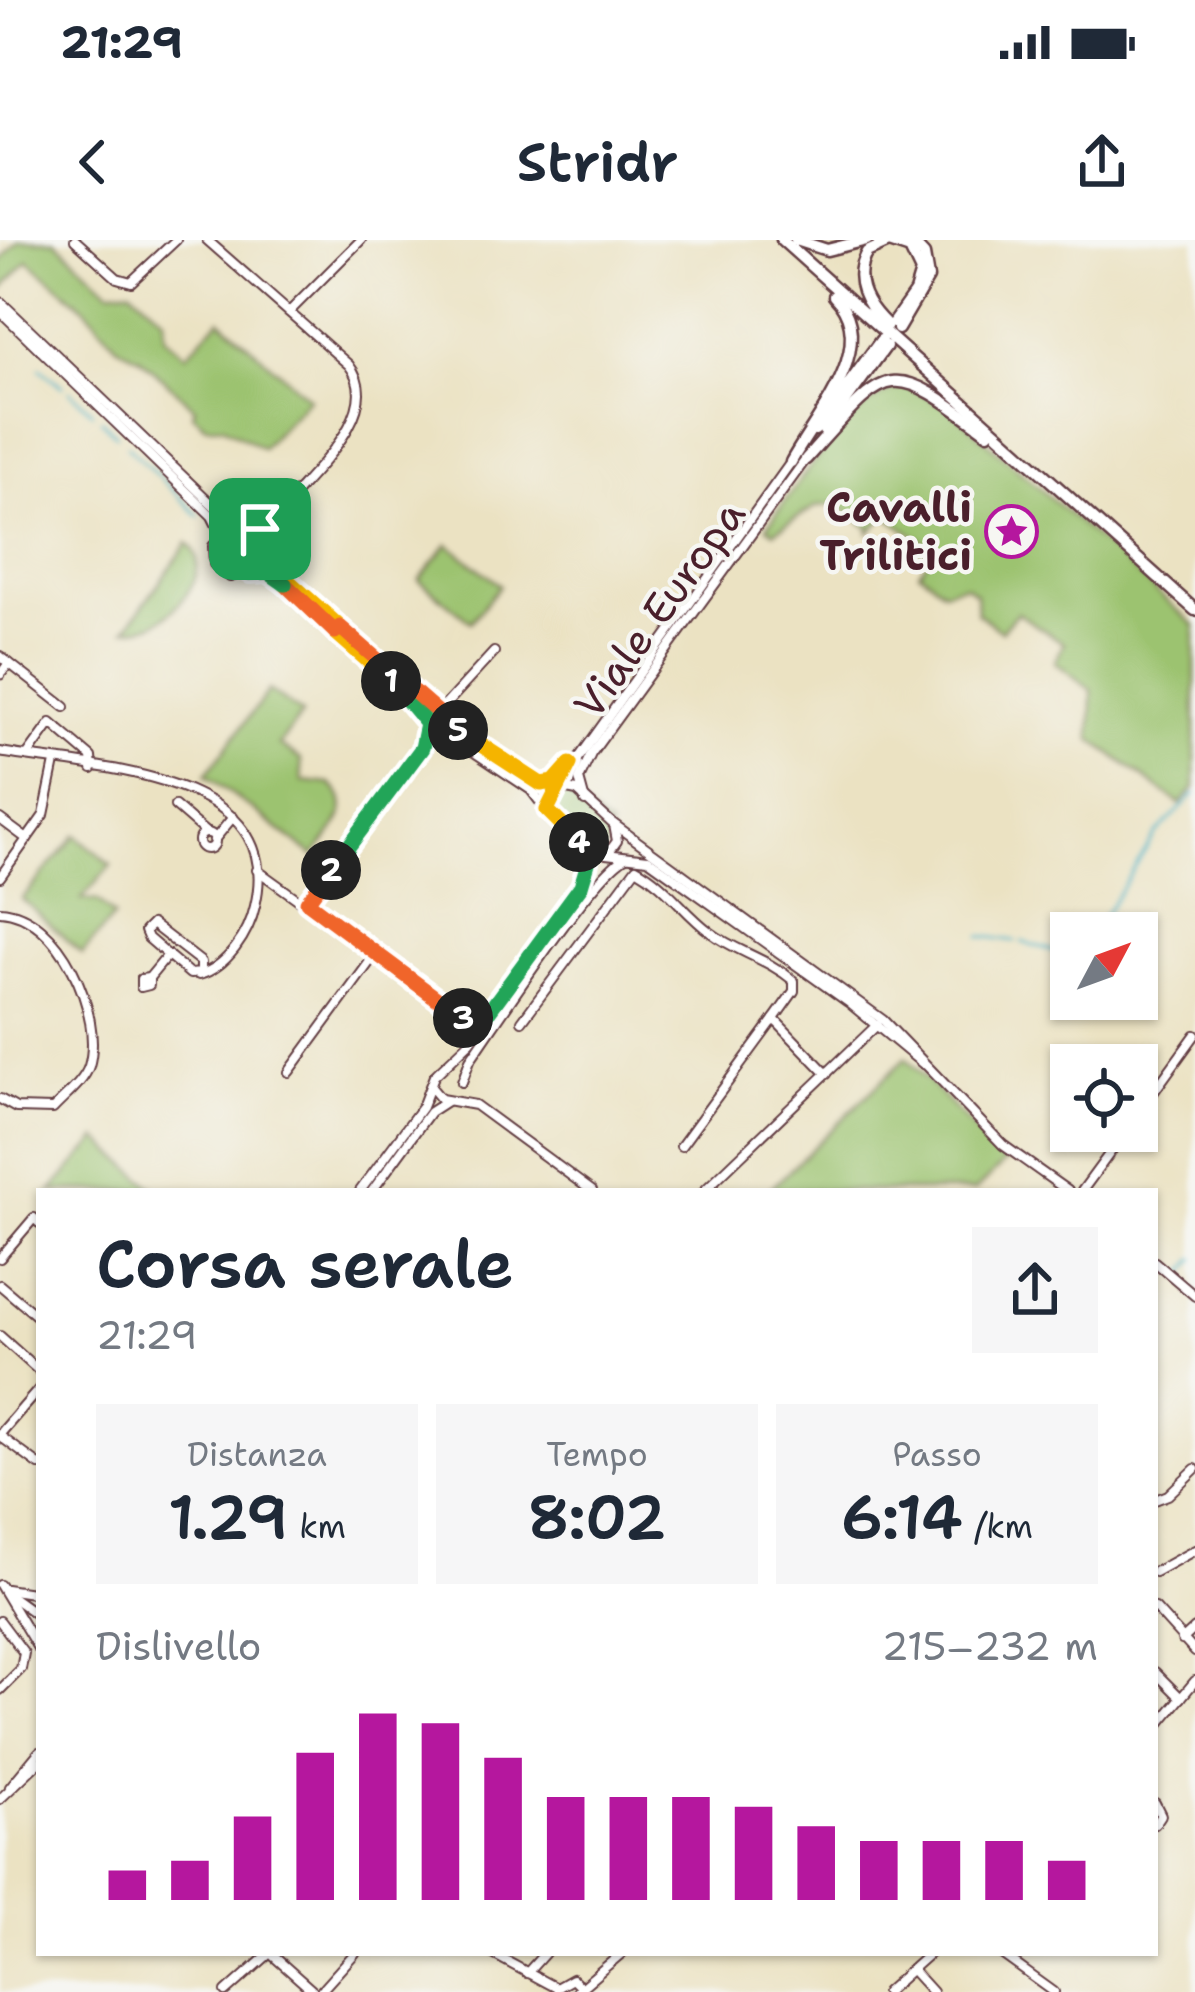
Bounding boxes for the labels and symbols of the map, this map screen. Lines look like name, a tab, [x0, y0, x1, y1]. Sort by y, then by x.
pin	[209, 478, 311, 580]
place label: Cavalli Trilitici	[819, 479, 972, 583]
street label: Viale Europa	[561, 488, 757, 730]
place icon: Cavalli Trilitici	[983, 503, 1039, 559]
pin: 1	[361, 651, 421, 711]
pin: 5	[428, 700, 488, 760]
pin: 4	[549, 812, 609, 872]
pin: 2	[301, 840, 361, 900]
north arrow	[1050, 912, 1158, 1020]
pin: 3	[433, 988, 493, 1048]

